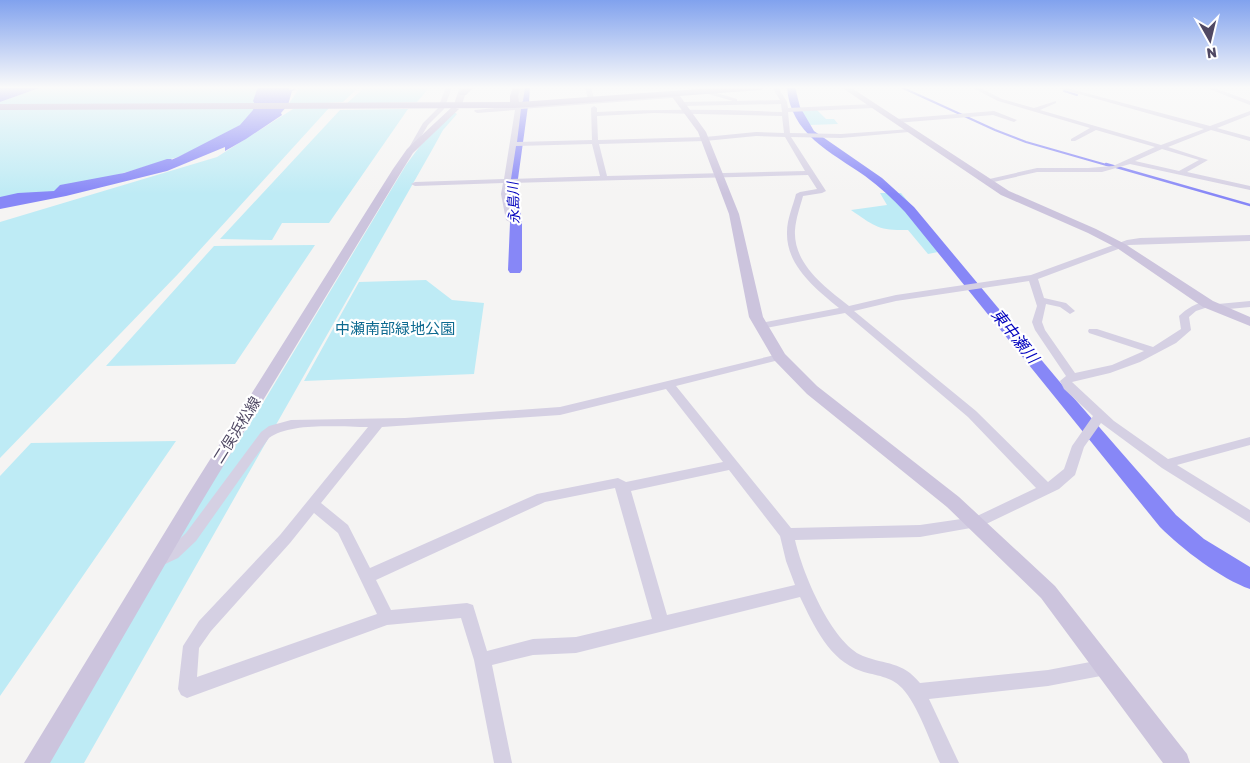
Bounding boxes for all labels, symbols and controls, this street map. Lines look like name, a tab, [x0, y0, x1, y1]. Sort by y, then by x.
north arrow	[1185, 15, 1235, 65]
text: N	[1206, 43, 1218, 61]
water label: 永島川	[504, 180, 524, 224]
water label: 東中瀬川	[987, 305, 1044, 368]
park label: 中瀬南部緑地公園	[335, 320, 455, 338]
street label: 二俣浜松線	[209, 393, 265, 467]

